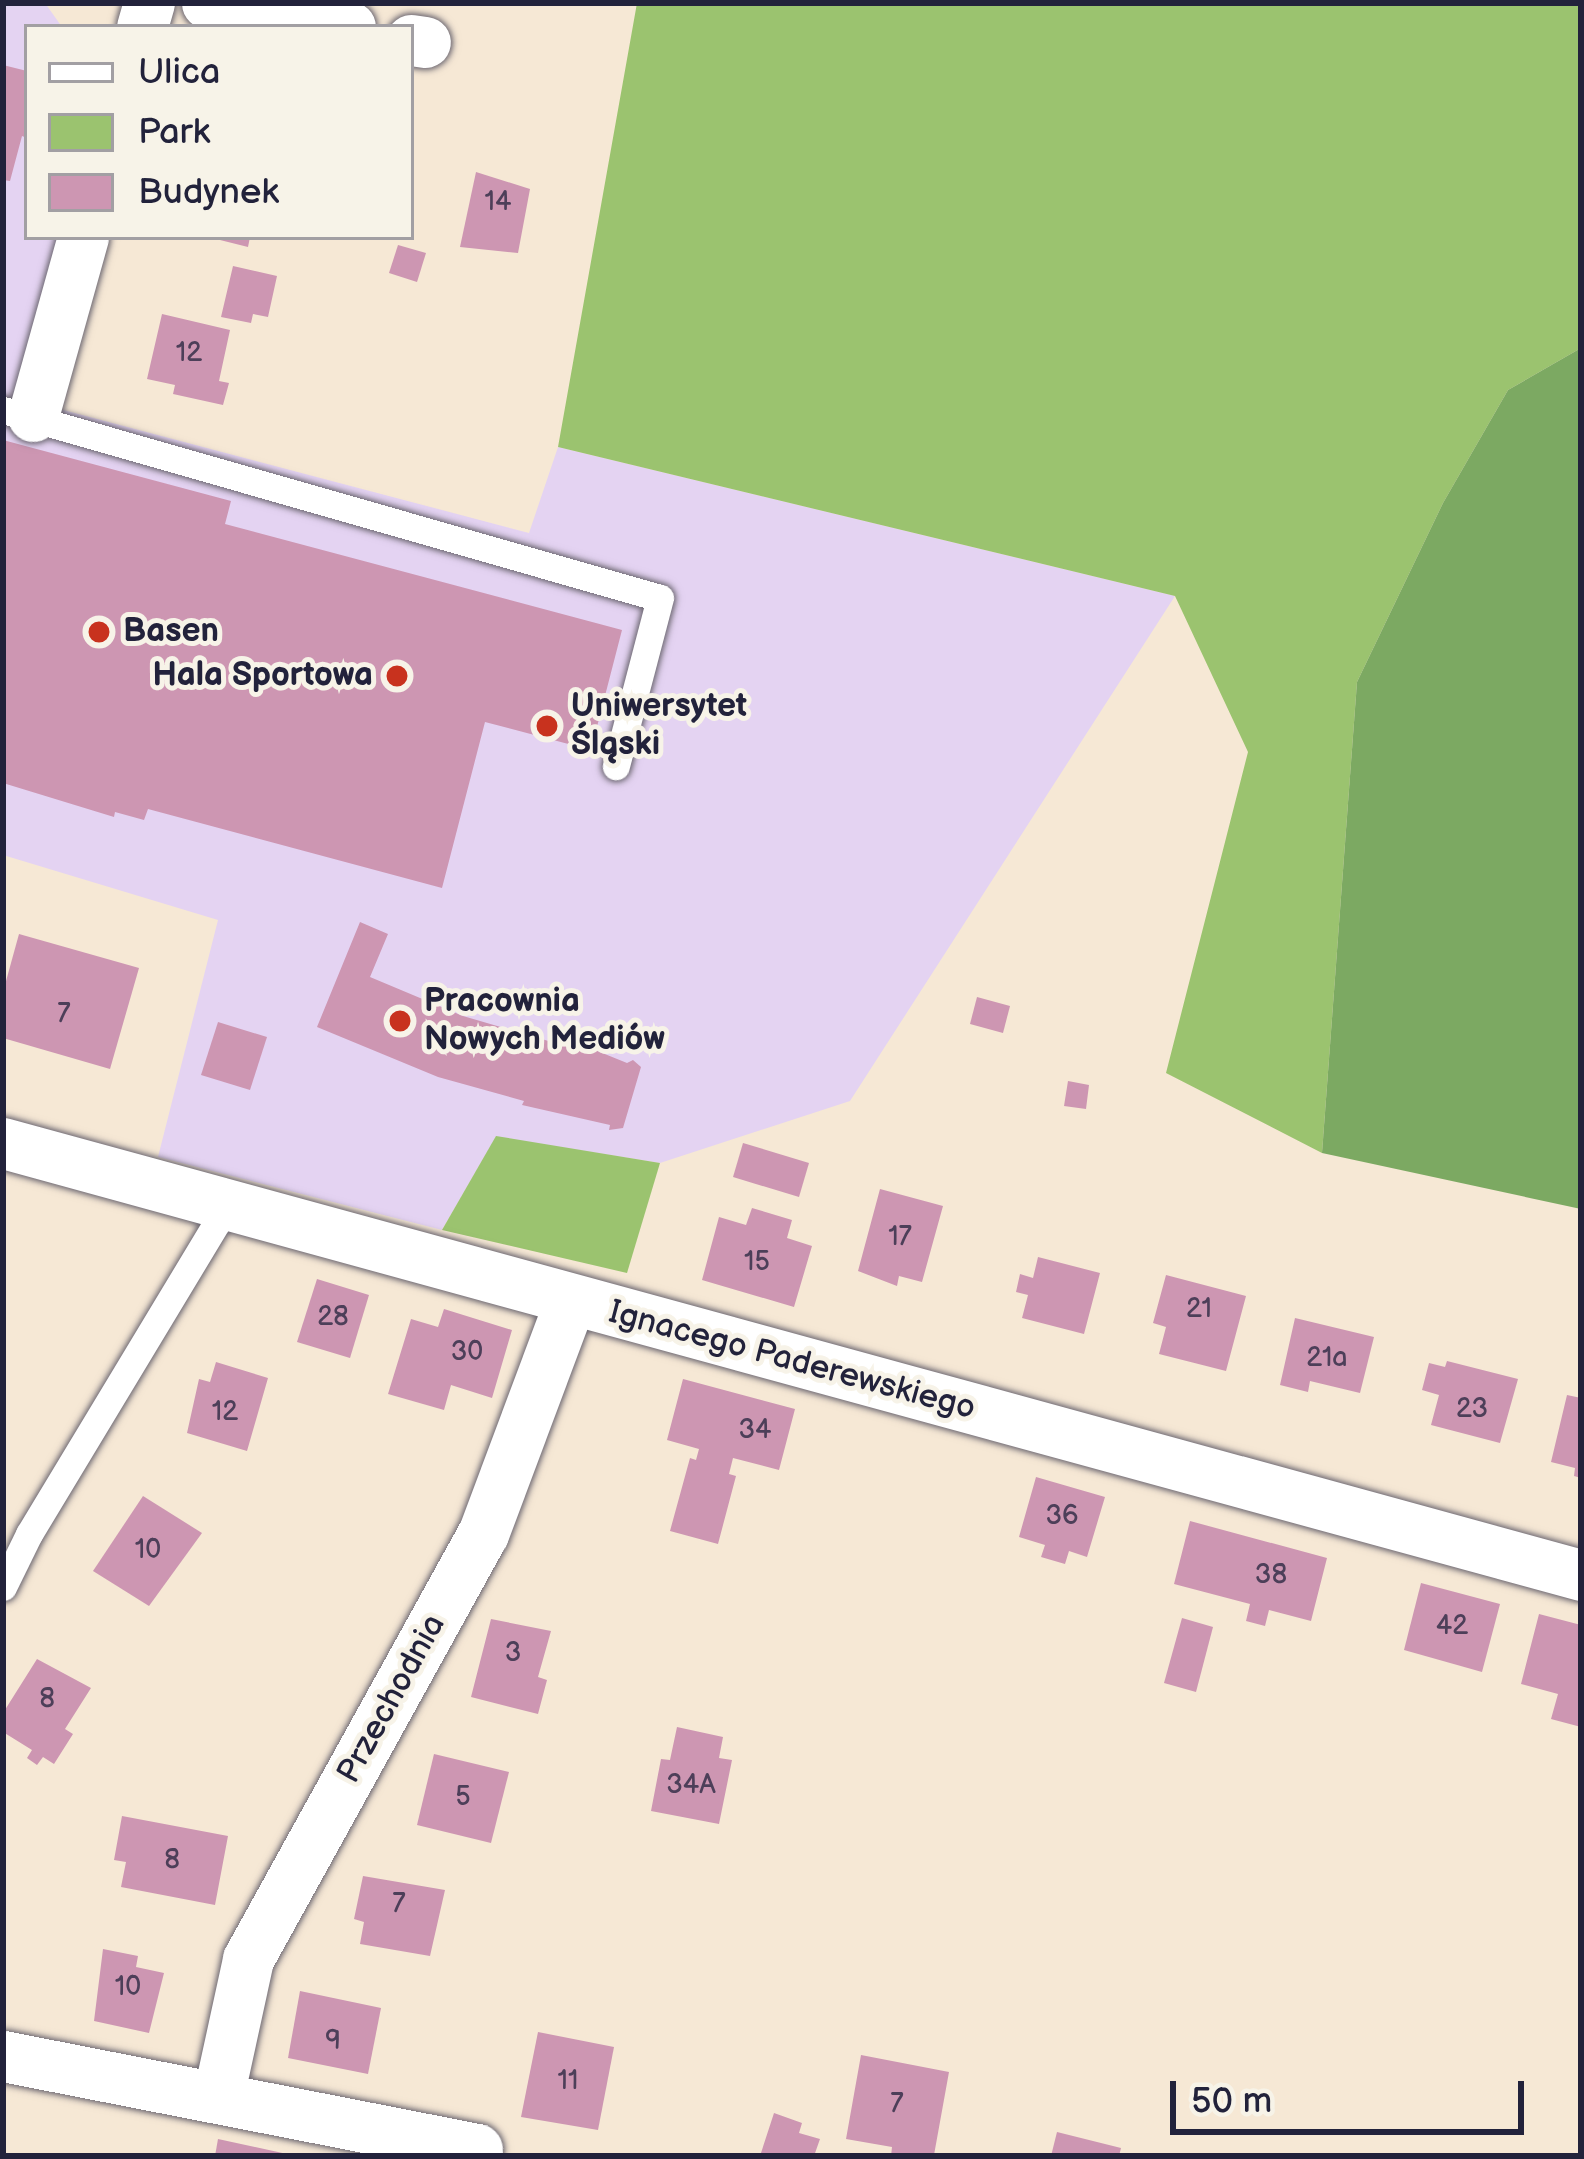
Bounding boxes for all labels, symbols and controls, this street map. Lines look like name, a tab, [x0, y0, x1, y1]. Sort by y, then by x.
legend	[24, 24, 414, 240]
text: Ulica	[138, 51, 220, 94]
text: Park	[138, 111, 210, 154]
text: Budynek	[138, 171, 279, 214]
house number: 14	[485, 187, 511, 219]
house number: 12	[176, 338, 202, 370]
place label: Basen	[123, 612, 219, 652]
marker: Basen	[86, 619, 112, 645]
place label: Hala Sportowa	[152, 656, 373, 696]
marker: Hala Sportowa	[384, 663, 410, 689]
place label: Uniwersytet Śląski	[571, 687, 747, 765]
marker: Uniwersytet Śląski	[534, 713, 560, 739]
place label: Pracownia Nowych Mediów	[424, 982, 665, 1060]
house number: 7	[57, 999, 71, 1031]
marker: Pracownia Nowych Mediów	[387, 1008, 413, 1034]
house number: 17	[888, 1222, 912, 1254]
house number: 15	[744, 1247, 770, 1279]
street label: Ignacego Paderewskiego	[604, 1293, 980, 1429]
house number: 21	[1186, 1294, 1212, 1326]
house number: 28	[317, 1302, 349, 1334]
house number: 30	[451, 1337, 483, 1369]
house number: 21a	[1306, 1343, 1348, 1375]
house number: 23	[1456, 1394, 1488, 1426]
house number: 12	[212, 1397, 238, 1429]
house number: 34	[738, 1415, 772, 1447]
house number: 36	[1045, 1501, 1079, 1533]
house number: 10	[135, 1535, 161, 1567]
house number: 38	[1255, 1560, 1287, 1592]
street label: Przechodnia	[329, 1608, 455, 1790]
house number: 42	[1436, 1611, 1468, 1643]
house number: 3	[505, 1638, 521, 1670]
house number: 8	[39, 1684, 55, 1716]
house number: 34A	[666, 1770, 716, 1802]
house number: 5	[455, 1782, 471, 1814]
house number: 8	[164, 1845, 180, 1877]
house number: 7	[392, 1889, 406, 1921]
house number: 10	[115, 1972, 141, 2004]
house number: 9	[325, 2026, 341, 2058]
scale bar	[1176, 2057, 1530, 2131]
house number: 11	[558, 2066, 578, 2098]
text: 50 m	[1191, 2080, 1272, 2123]
house number: 7	[890, 2089, 904, 2121]

